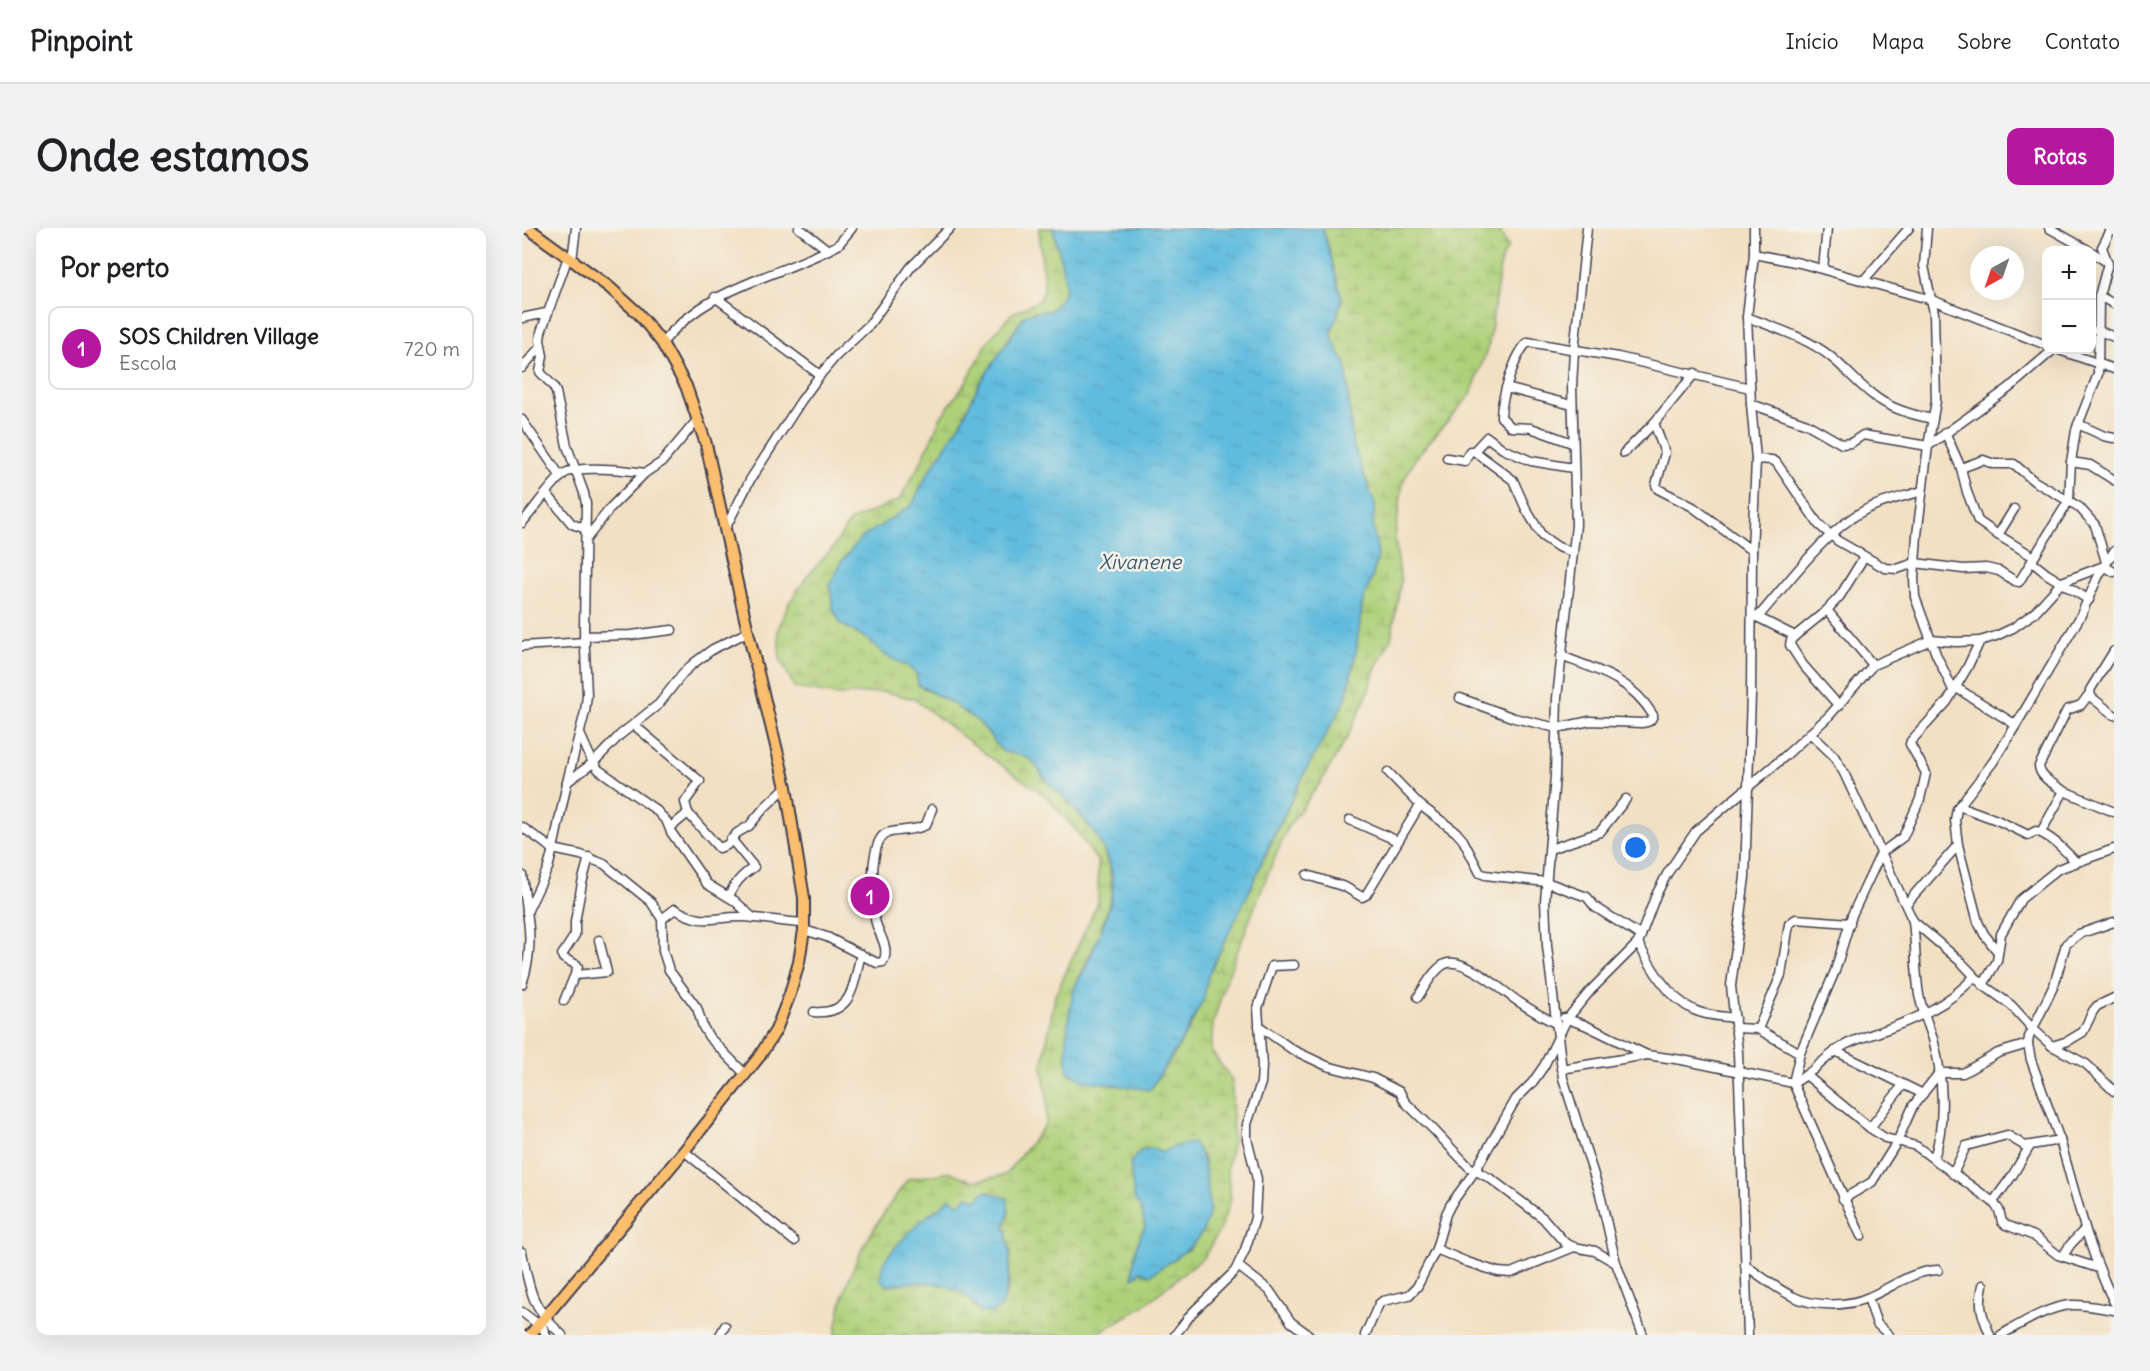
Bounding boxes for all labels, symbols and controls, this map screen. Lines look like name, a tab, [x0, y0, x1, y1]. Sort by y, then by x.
text: Pinpoint	[30, 23, 133, 59]
text: Início	[1785, 28, 1839, 55]
text: Mapa	[1872, 28, 1924, 55]
text: Sobre	[1957, 28, 2012, 55]
text: Contato	[2045, 28, 2120, 55]
button: Rotas	[2007, 128, 2114, 185]
text: Onde estamos	[36, 130, 309, 182]
north arrow	[1970, 246, 2024, 300]
map controls	[2042, 246, 2096, 354]
button: +	[2042, 246, 2096, 300]
text: Por perto	[60, 251, 169, 284]
button: −	[2042, 300, 2096, 354]
text: SOS Children Village	[119, 322, 319, 350]
text: 1	[78, 336, 85, 361]
text: 720 m	[404, 336, 460, 361]
text: Escola	[119, 350, 177, 375]
water label: Xivanene	[1099, 549, 1183, 574]
your location	[1621, 833, 1650, 862]
pin: 1	[850, 874, 890, 918]

